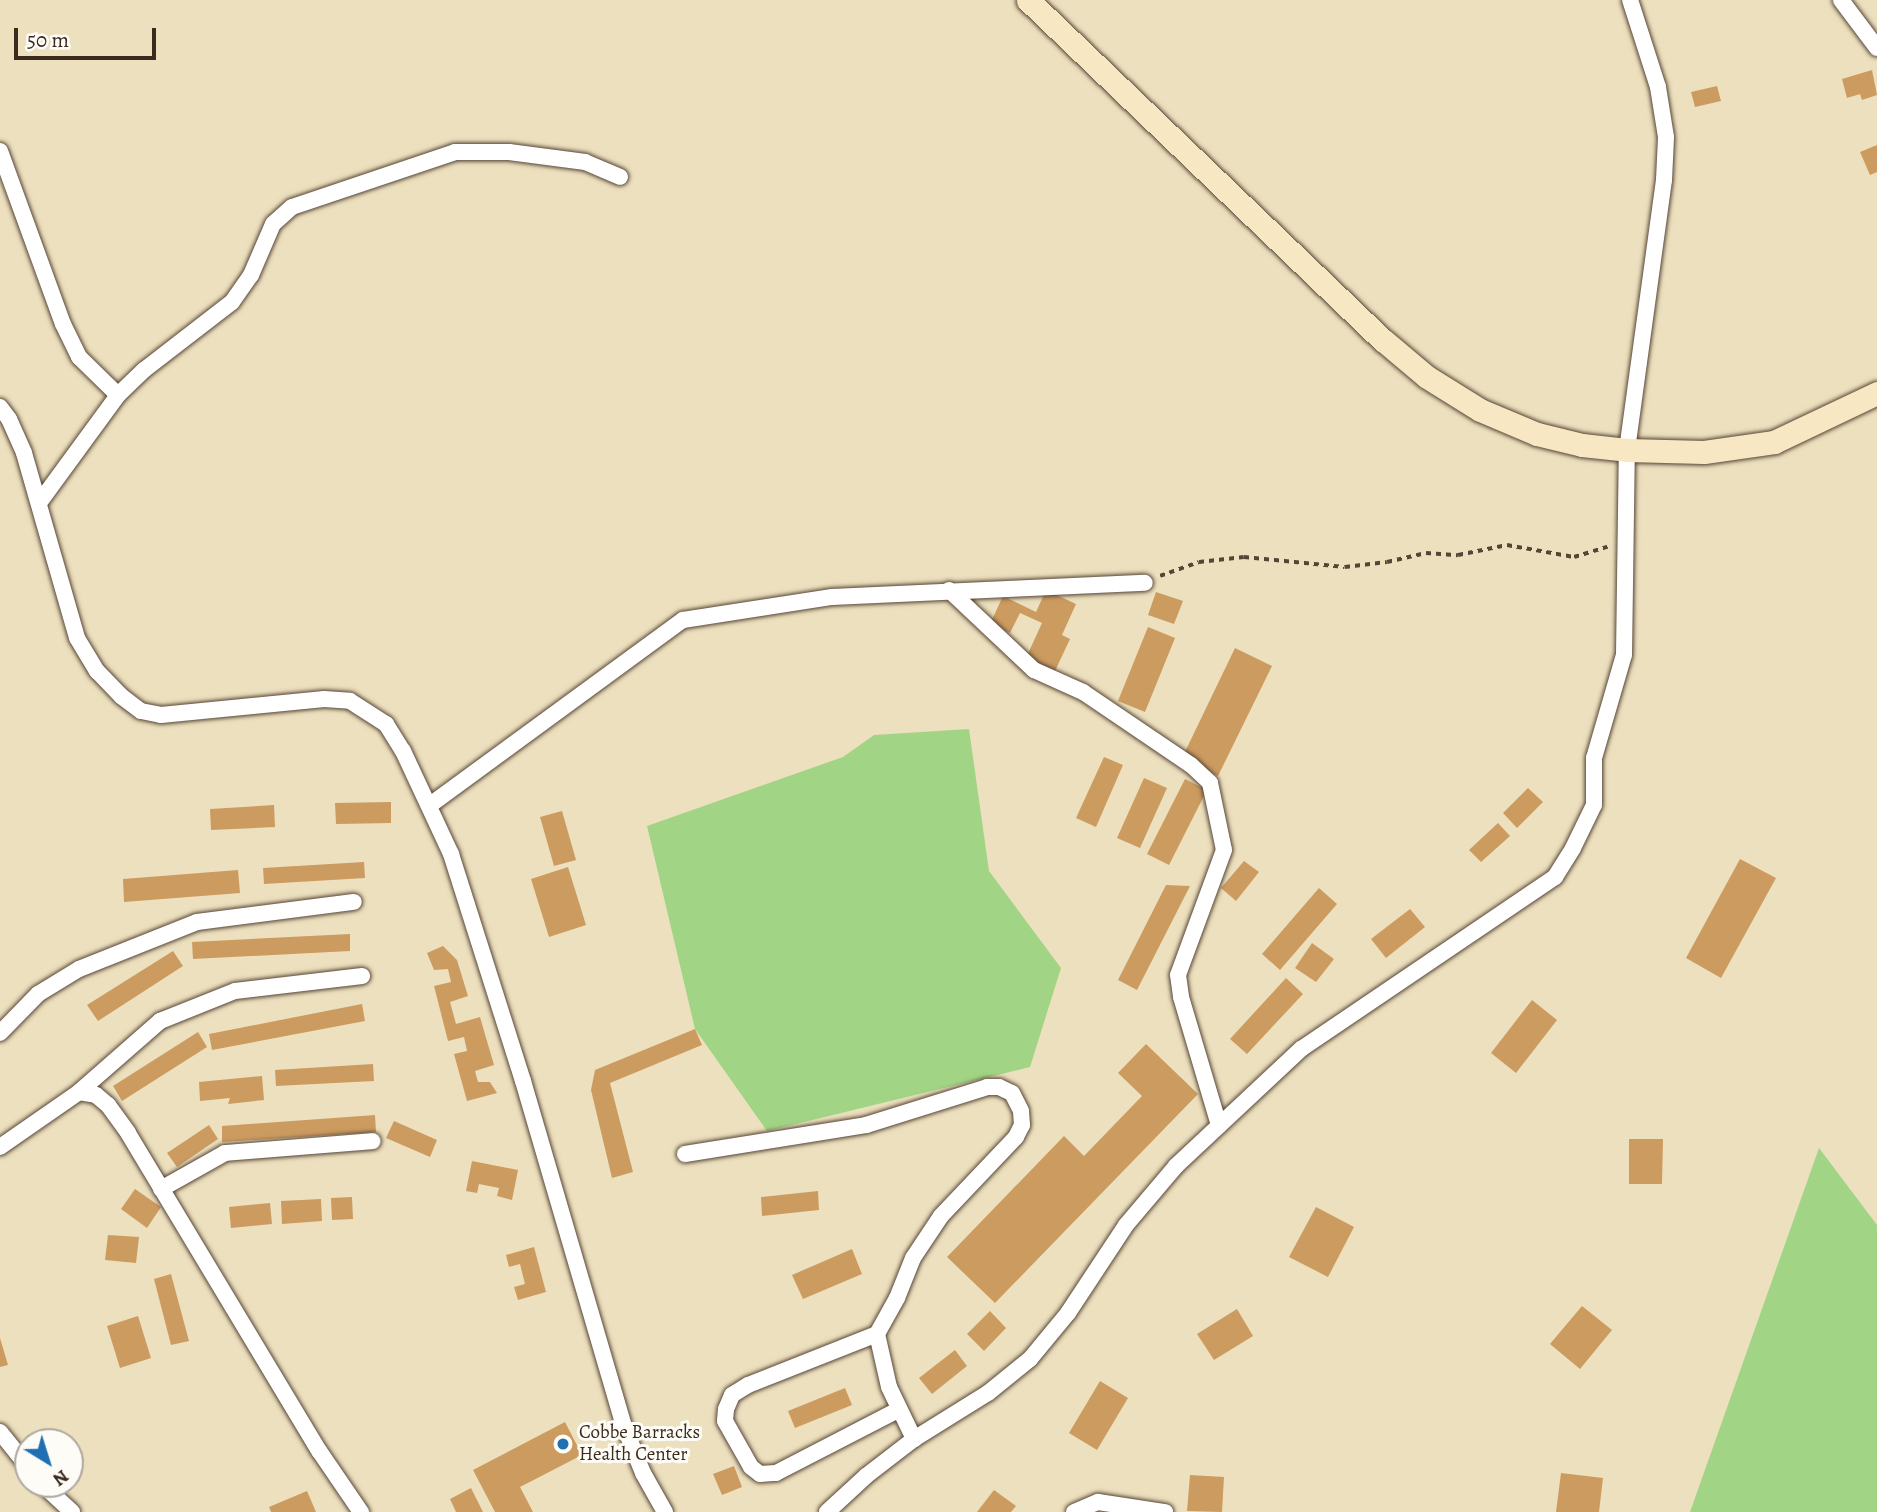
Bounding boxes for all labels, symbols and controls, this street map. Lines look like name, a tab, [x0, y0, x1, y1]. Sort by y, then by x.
scale bar	[18, 14, 159, 58]
text: 50 m	[27, 26, 69, 54]
place label: Cobbe Barracks Health Center	[579, 1422, 700, 1466]
north arrow	[14, 1428, 84, 1498]
marker: Cobbe Barracks Health Center	[553, 1434, 573, 1454]
text: N	[47, 1463, 74, 1492]

